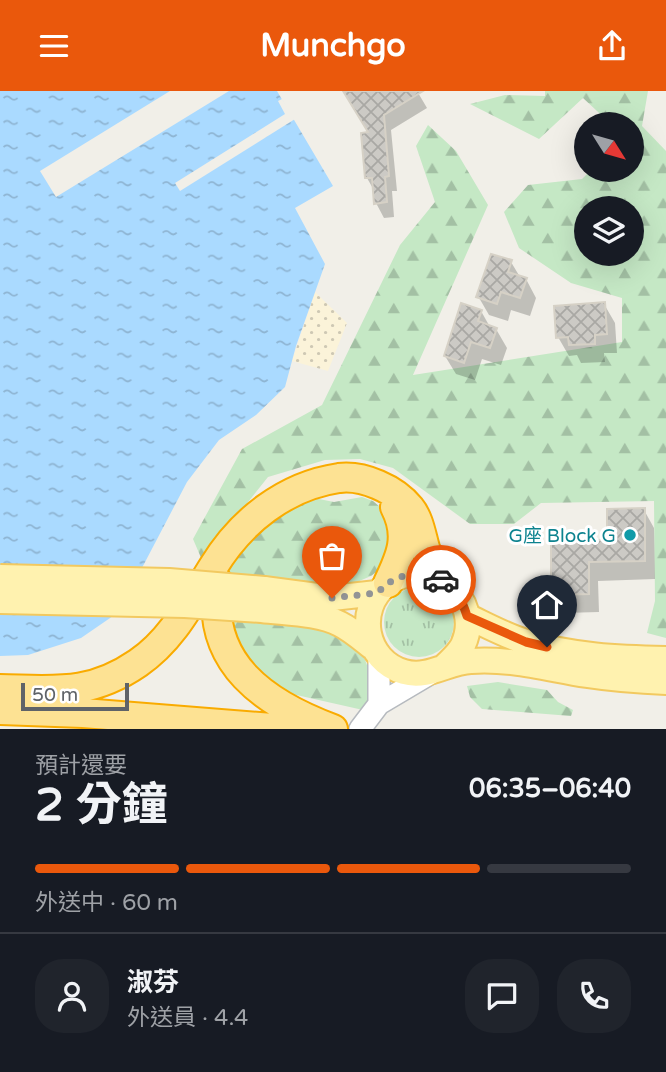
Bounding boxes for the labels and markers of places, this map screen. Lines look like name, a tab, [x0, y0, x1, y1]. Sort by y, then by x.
place label: G座 Block G	[509, 525, 616, 547]
pin	[302, 526, 362, 598]
marker: G座 Block G	[622, 527, 638, 543]
pin	[517, 575, 577, 647]

